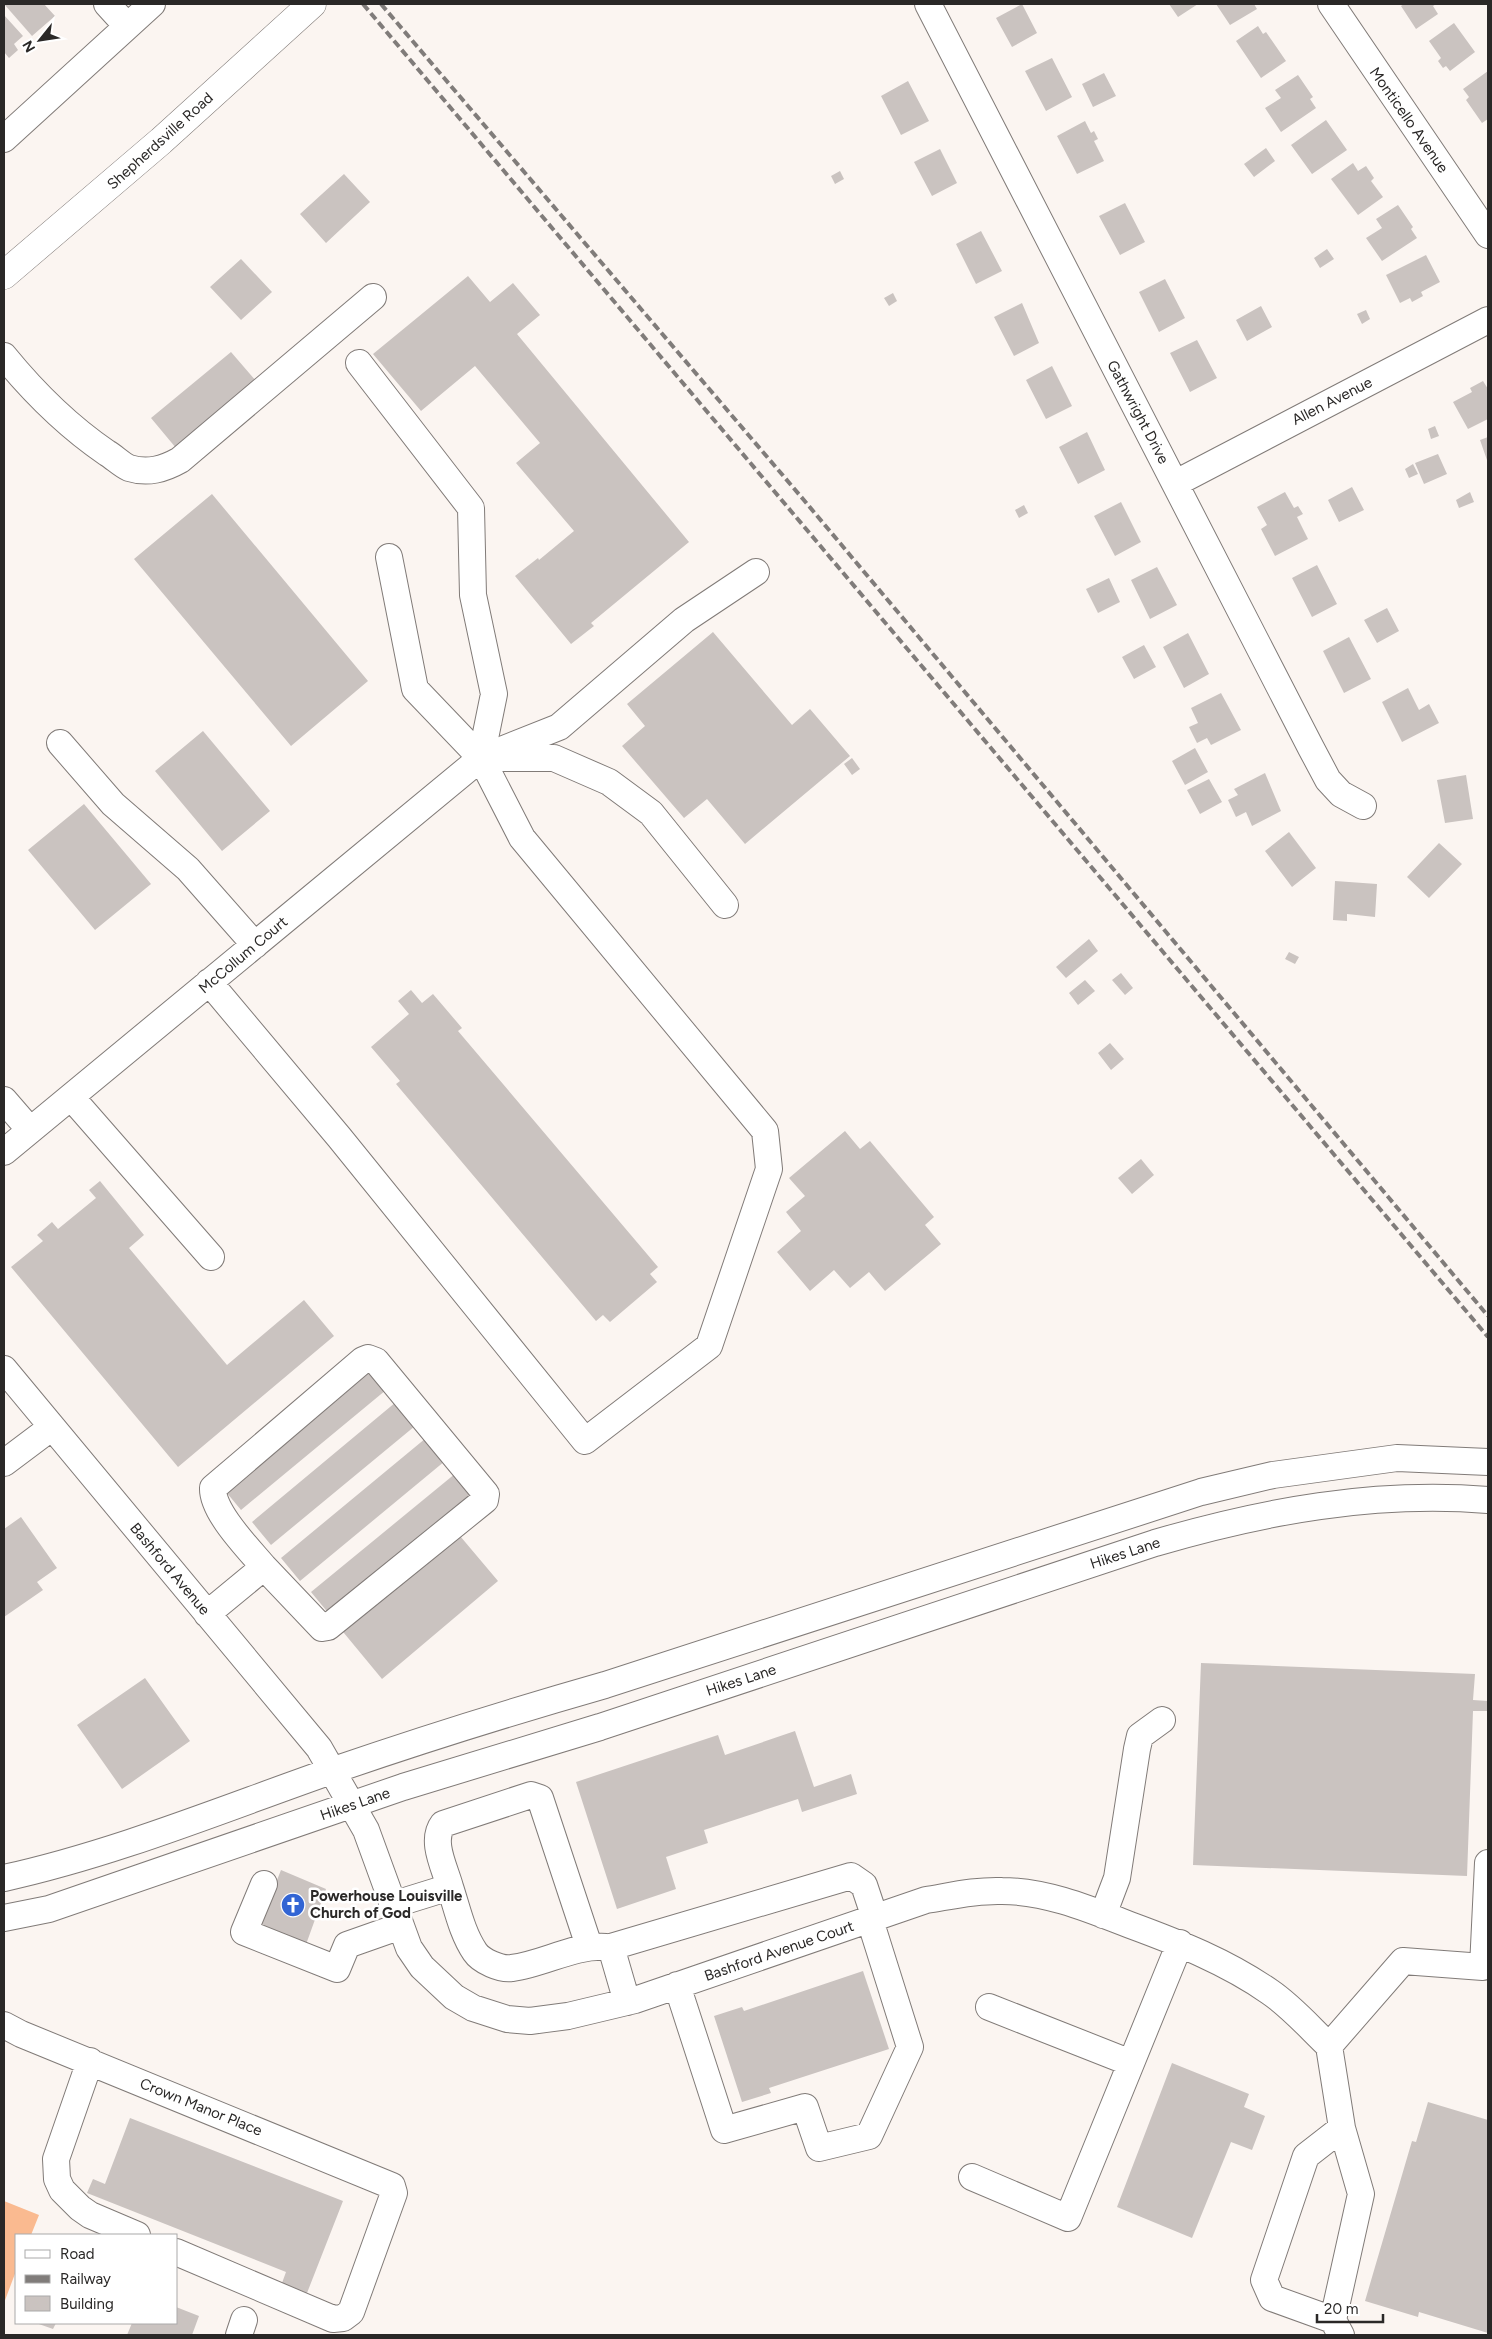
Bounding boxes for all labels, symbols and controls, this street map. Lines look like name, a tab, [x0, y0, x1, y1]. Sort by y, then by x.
north arrow	[15, 15, 65, 65]
text: N	[19, 37, 39, 55]
street label: Monticello Avenue	[1366, 64, 1452, 176]
street label: Shepherdsville Road	[103, 89, 217, 193]
street label: Gathwright Drive	[1103, 357, 1173, 467]
street label: Allen Avenue	[1289, 373, 1375, 429]
street label: McCollum Court	[195, 912, 291, 997]
street label: Bashford Avenue	[126, 1519, 214, 1619]
street label: Hikes Lane	[1088, 1533, 1162, 1573]
street label: Hikes Lane	[704, 1660, 778, 1700]
street label: Hikes Lane	[318, 1784, 392, 1824]
place label: Powerhouse Louisville Church of God	[310, 1887, 463, 1922]
church icon: Powerhouse Louisville Church of God	[280, 1892, 306, 1918]
street label: Bashford Avenue Court	[702, 1917, 856, 1985]
street label: Crown Manor Place	[137, 2074, 265, 2140]
legend	[15, 2234, 178, 2324]
text: Road	[60, 2245, 95, 2263]
text: Railway	[60, 2270, 111, 2288]
scale bar	[1317, 2292, 1383, 2324]
text: Building	[60, 2295, 114, 2313]
text: 20 m	[1324, 2300, 1358, 2318]

